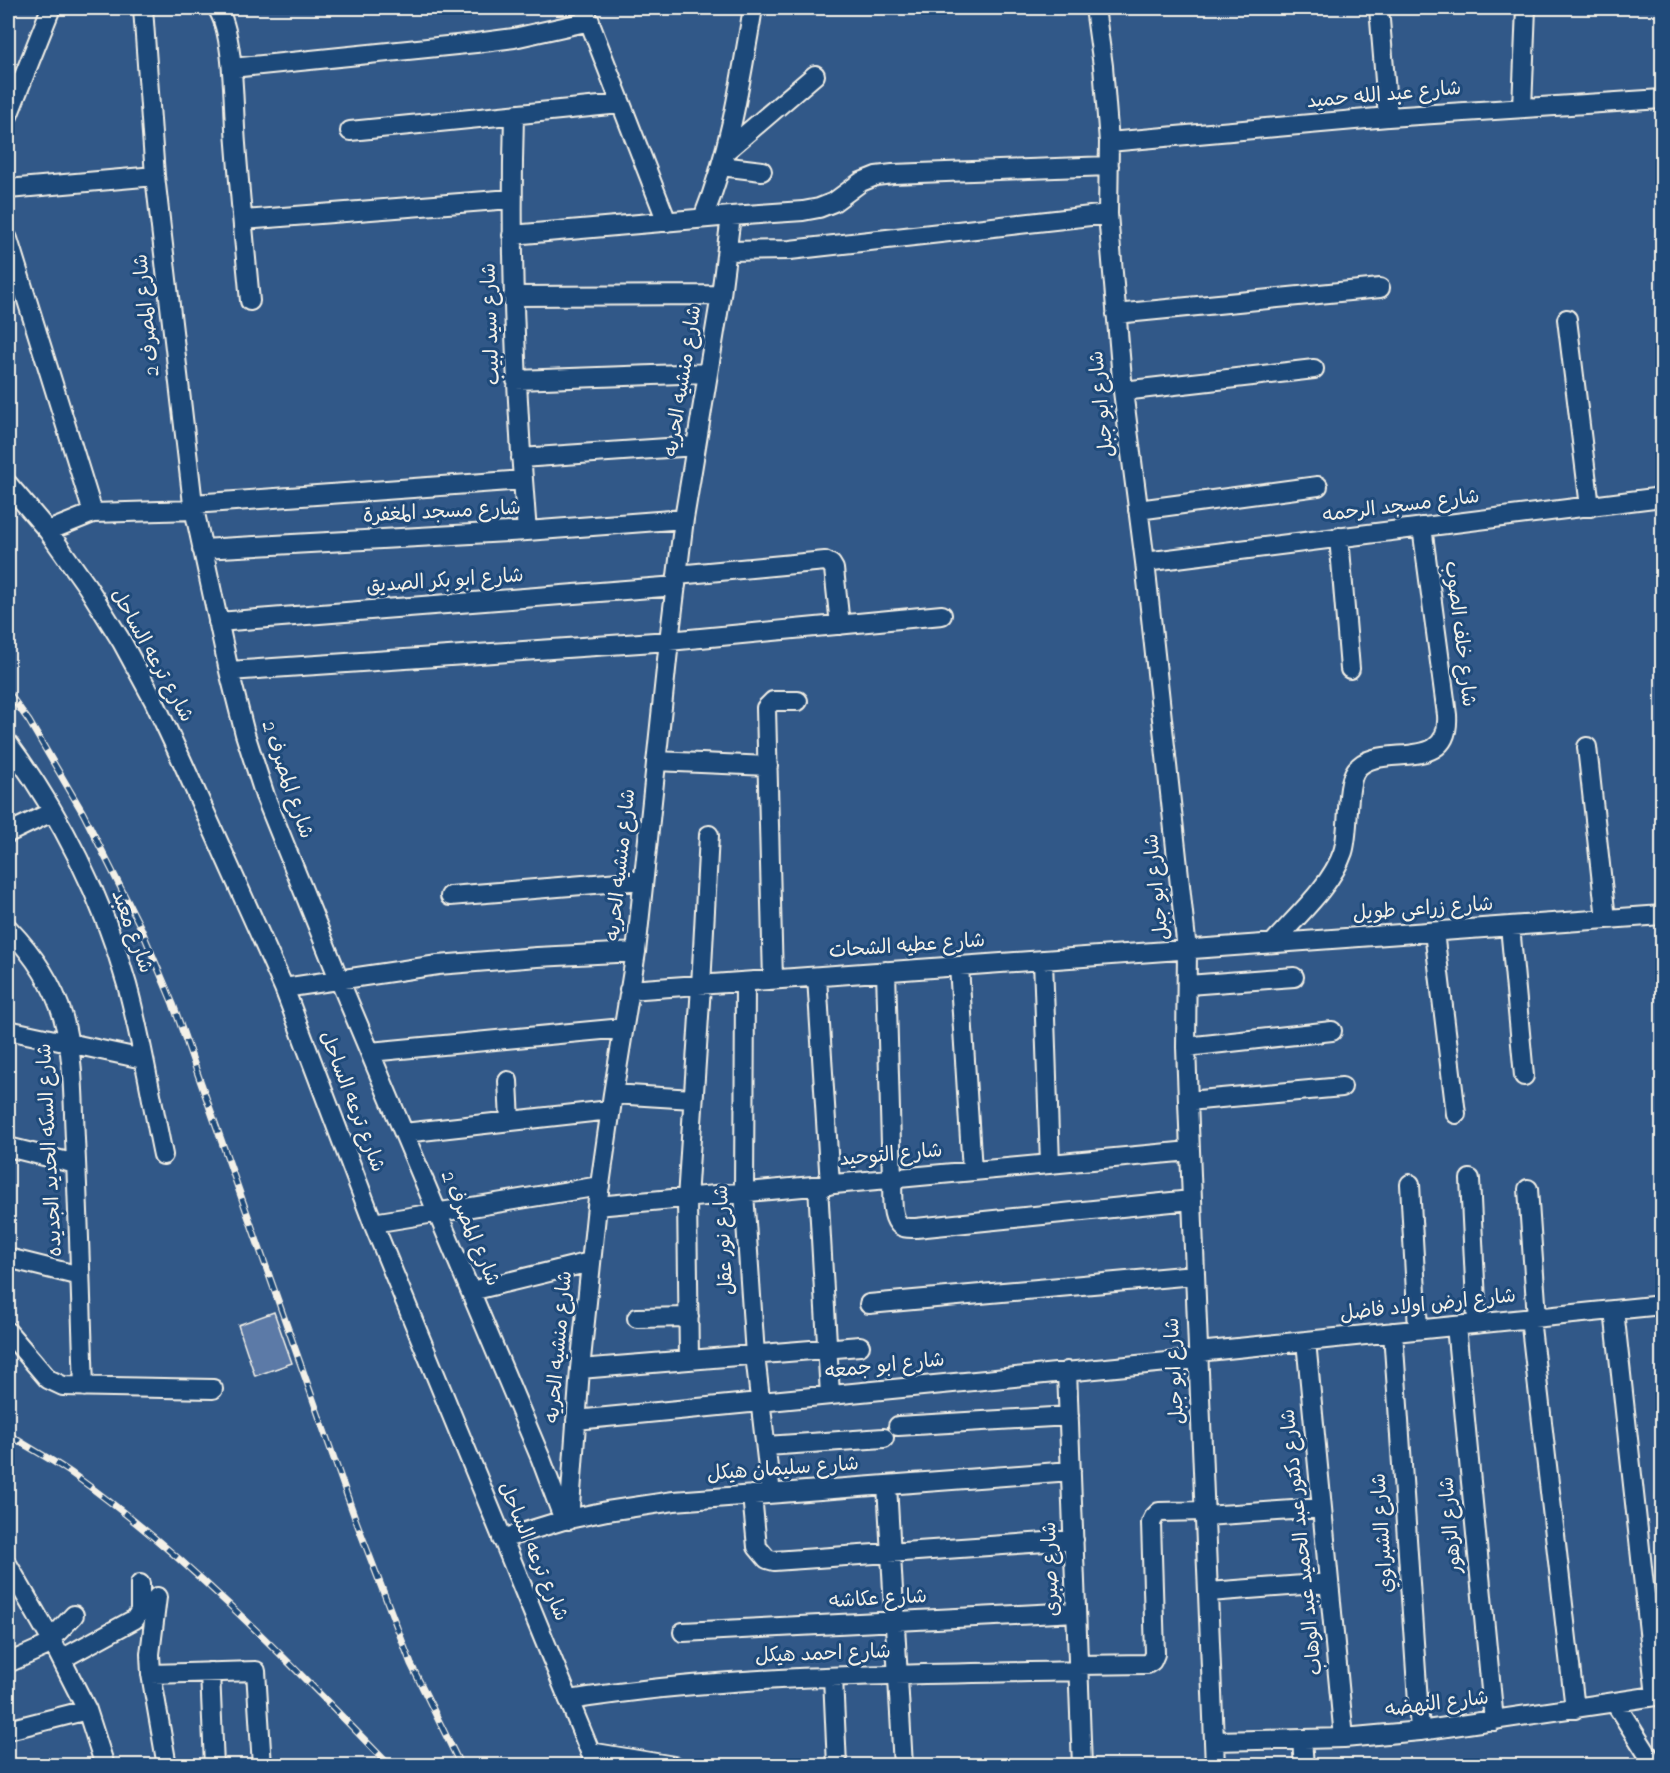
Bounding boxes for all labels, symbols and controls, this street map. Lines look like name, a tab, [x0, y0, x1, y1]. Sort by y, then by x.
street label: شارع عبد الله حميد	[1306, 75, 1462, 117]
street label: شارع المصرف 2	[127, 252, 169, 378]
street label: شارع سيد لبيب	[475, 262, 509, 386]
street label: شارع منشيه الحريه	[658, 303, 710, 459]
street label: شارع ابو جبل	[1083, 349, 1123, 459]
street label: شارع مسجد الرحمه	[1321, 483, 1481, 531]
street label: شارع مسجد المغفرة	[362, 494, 522, 532]
street label: شارع خلف الصوب	[1436, 559, 1482, 709]
street label: شارع ابو بكر الصديق	[365, 562, 525, 602]
street label: شارع ترعه الساحل	[102, 584, 200, 728]
street label: شارع المصرف 2	[252, 717, 320, 843]
street label: شارع منشيه الحريه	[600, 787, 644, 943]
street label: شارع ابو جبل	[1138, 832, 1178, 942]
street label: شارع معبد	[103, 886, 159, 978]
street label: شارع زراعى طويل	[1352, 891, 1494, 929]
street label: شارع عطيه الشحات	[828, 927, 986, 967]
street label: شارع ترعه الساحل	[311, 1027, 391, 1177]
street label: شارع السكه الحديد الجديده	[31, 1043, 71, 1257]
street label: شارع التوحيد	[838, 1137, 944, 1175]
street label: شارع المصرف 2	[432, 1167, 506, 1291]
street label: شارع نور عقل	[708, 1184, 742, 1296]
street label: شارع منشيه الحريه	[539, 1270, 581, 1424]
street label: شارع ارض اولاد فاضل	[1339, 1282, 1517, 1330]
street label: شارع ابو جبل	[1159, 1317, 1193, 1425]
street label: شارع ابو جمعه	[824, 1346, 946, 1388]
street label: شارع دكتور عبد الحميد عبد الوهاب	[1275, 1407, 1331, 1677]
street label: شارع سليمان هيكل	[706, 1450, 860, 1490]
street label: شارع الشبراوي	[1365, 1472, 1403, 1594]
street label: شارع الزهور	[1433, 1475, 1471, 1576]
street label: شارع ترعه الساحل	[490, 1478, 574, 1626]
street label: شارع صبرى	[1036, 1521, 1068, 1617]
street label: شارع عكاشه	[828, 1583, 928, 1617]
street label: شارع احمد هيكل	[755, 1638, 891, 1672]
street label: شارع النهضه	[1383, 1684, 1491, 1726]

